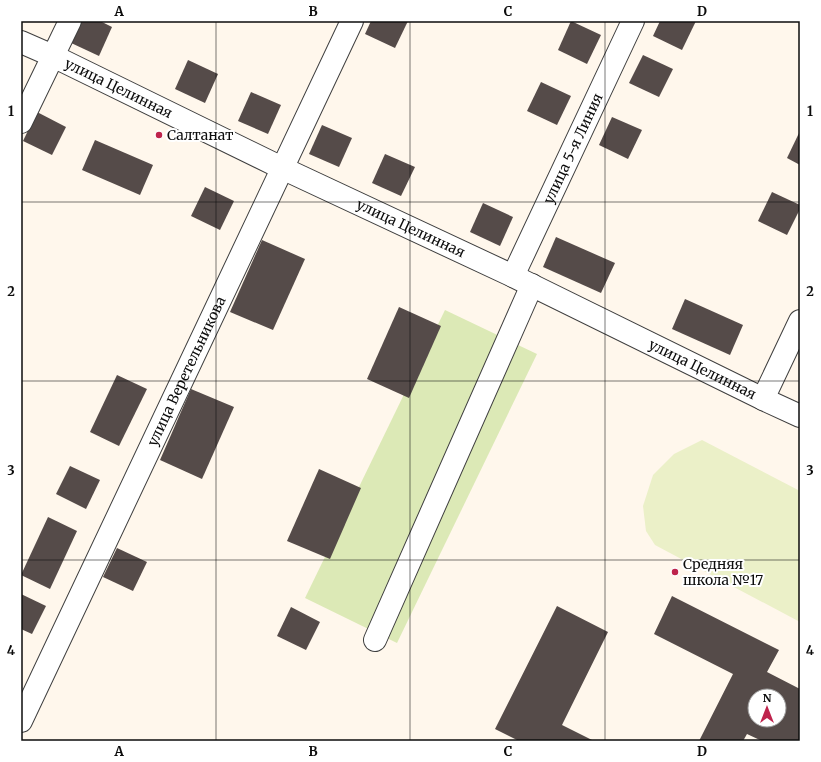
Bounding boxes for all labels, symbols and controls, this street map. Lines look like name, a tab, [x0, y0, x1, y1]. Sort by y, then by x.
text: A	[113, 3, 124, 20]
text: B	[308, 3, 318, 20]
text: C	[504, 3, 513, 20]
text: D	[697, 3, 707, 20]
street label: улица Целинная	[62, 54, 175, 122]
street label: улица 5-я Линия	[539, 90, 607, 207]
text: 1	[8, 103, 14, 120]
text: 1	[807, 103, 813, 120]
place label: Салтанат	[167, 126, 234, 144]
marker: Салтанат	[154, 130, 164, 140]
street label: улица Целинная	[354, 195, 468, 261]
text: 2	[7, 283, 15, 300]
text: 2	[806, 283, 814, 300]
street label: улица Веретельникова	[143, 293, 230, 449]
street label: улица Целинная	[646, 335, 759, 403]
text: 3	[7, 462, 15, 479]
text: 3	[806, 462, 814, 479]
place label: Средняя школа №17	[683, 555, 763, 589]
marker: Средняя школа №17	[670, 567, 680, 577]
text: 4	[7, 642, 16, 659]
text: 4	[806, 642, 815, 659]
north arrow	[747, 688, 787, 728]
text: N	[763, 691, 772, 705]
text: A	[113, 743, 124, 760]
text: B	[308, 743, 318, 760]
text: C	[504, 743, 513, 760]
text: D	[697, 743, 707, 760]

